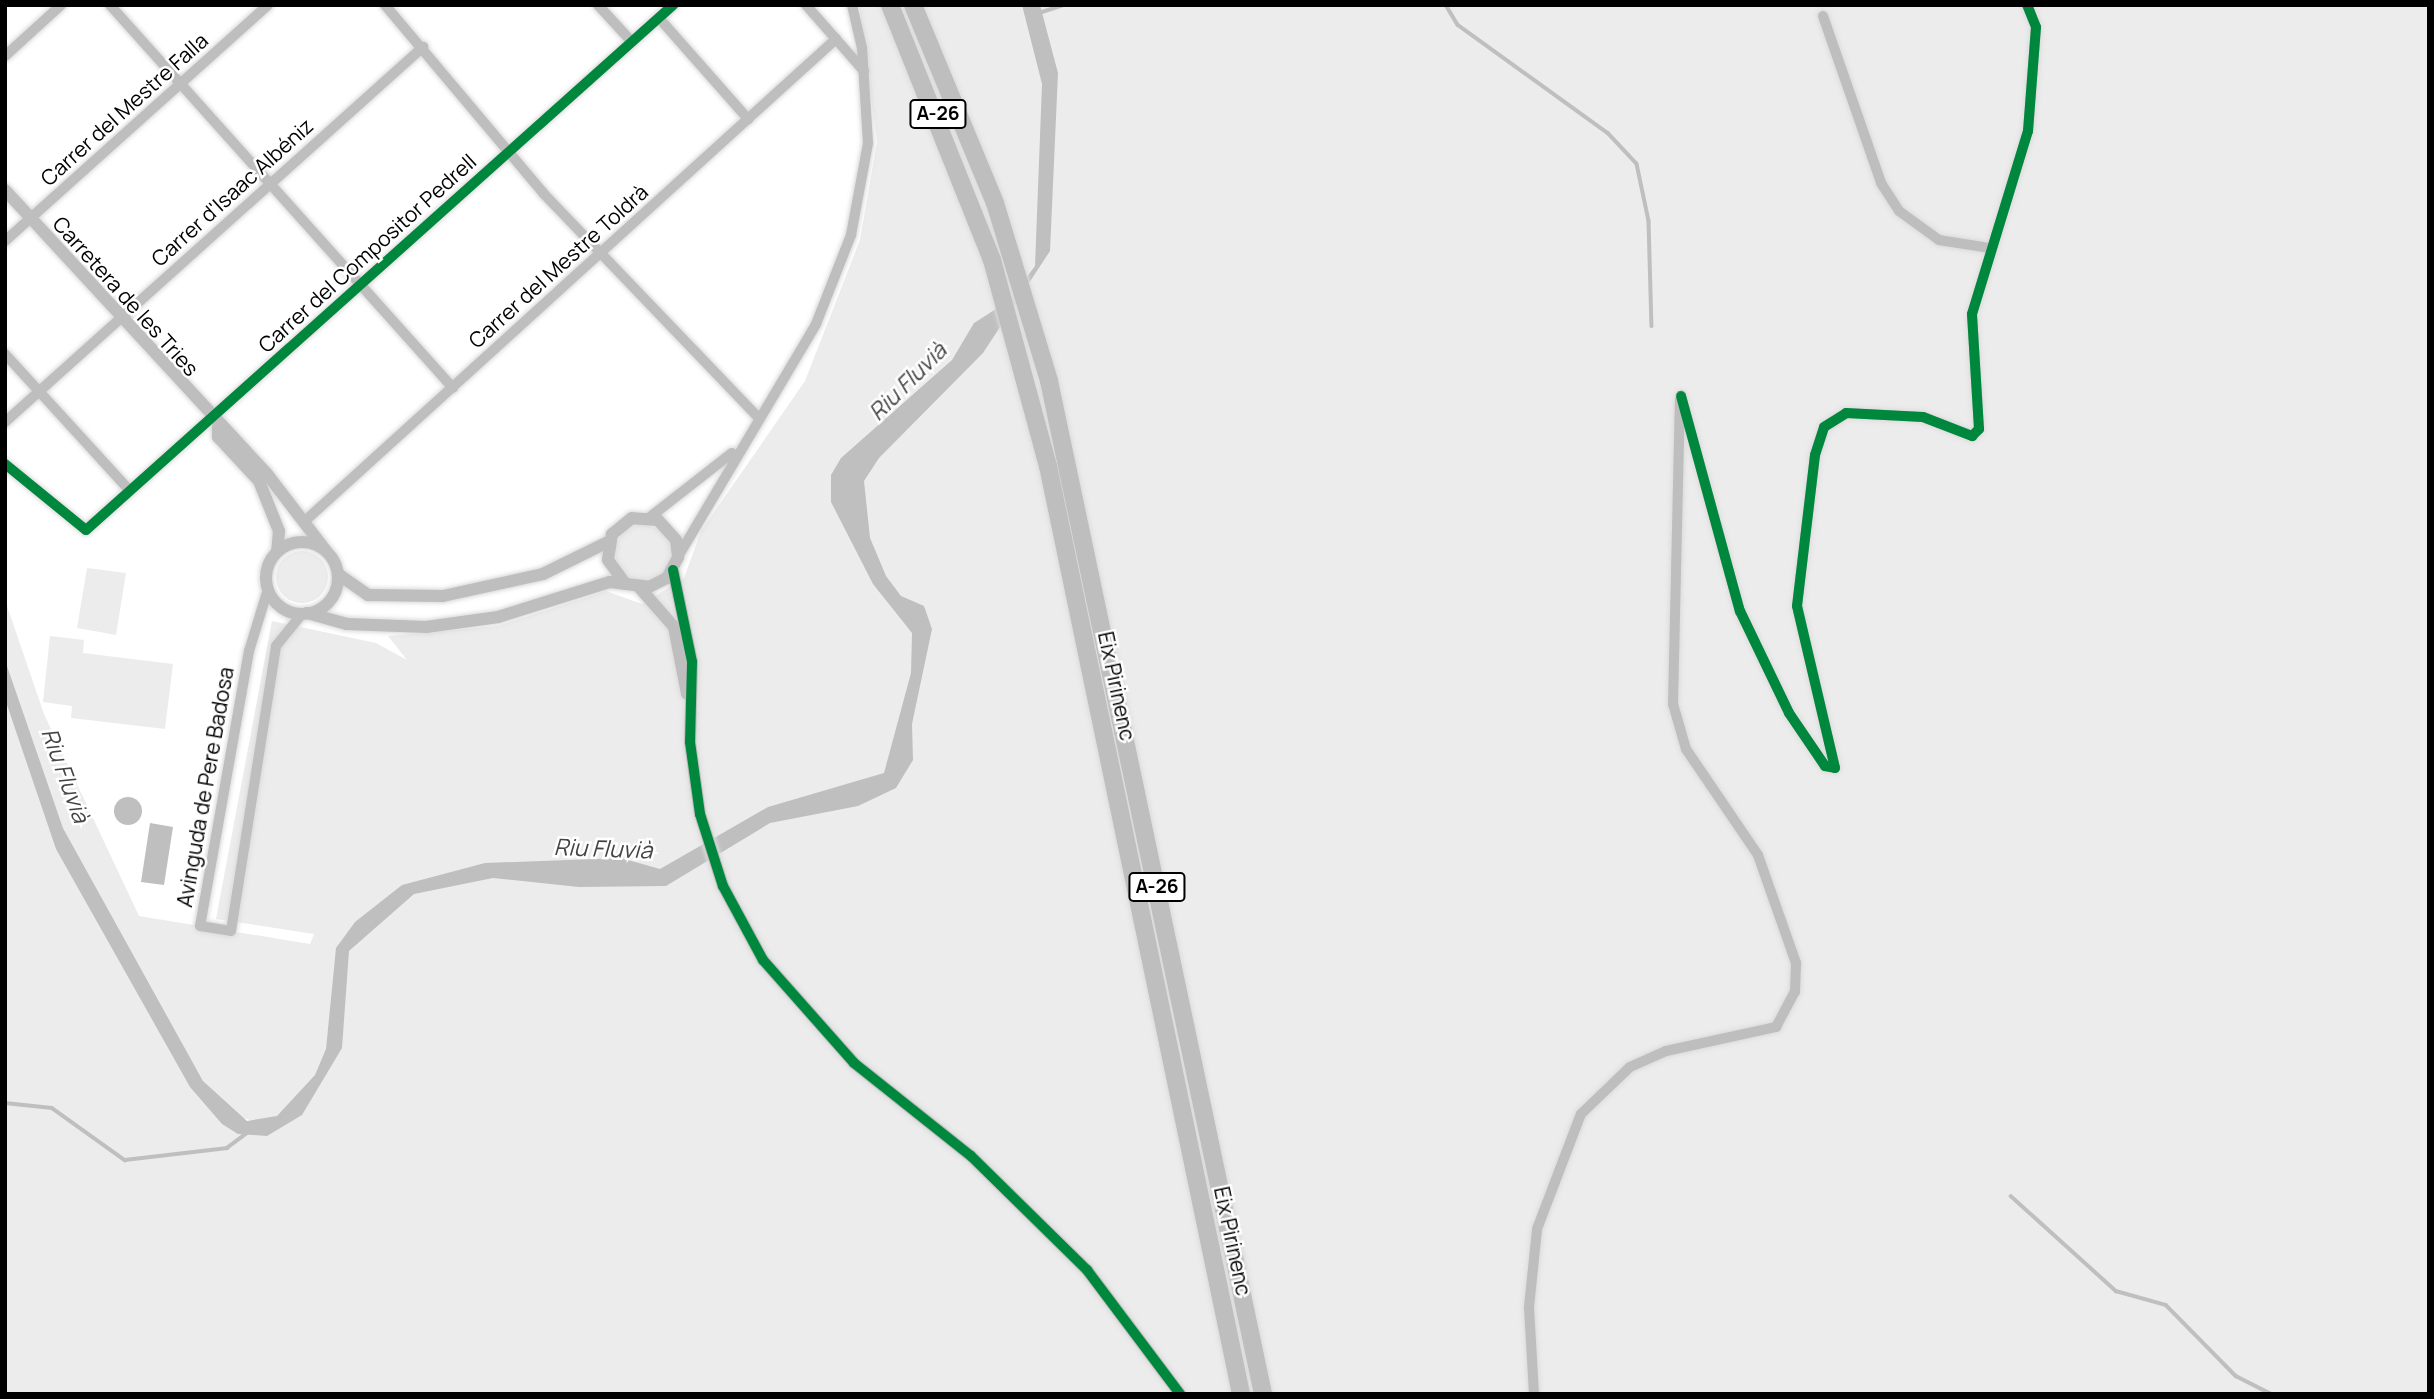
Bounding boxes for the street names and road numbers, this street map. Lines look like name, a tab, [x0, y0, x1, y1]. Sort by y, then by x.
street label: Carrer del Mestre Falla	[35, 27, 213, 191]
road number: A-26	[908, 98, 968, 130]
street label: Carrer d'Isaac Albéniz	[146, 113, 318, 271]
street label: Carrer del Compositor Pedrell	[253, 148, 481, 358]
street label: Carrer del Mestre Toldrà	[463, 179, 653, 353]
street label: Carretera de les Tries	[48, 211, 204, 381]
street label: Eix Pirinenc	[1093, 629, 1141, 743]
street label: Avinguda de Pere Badosa	[171, 665, 239, 909]
road number: A-26	[1127, 872, 1187, 902]
street label: Eix Pirinenc	[1209, 1184, 1257, 1298]

